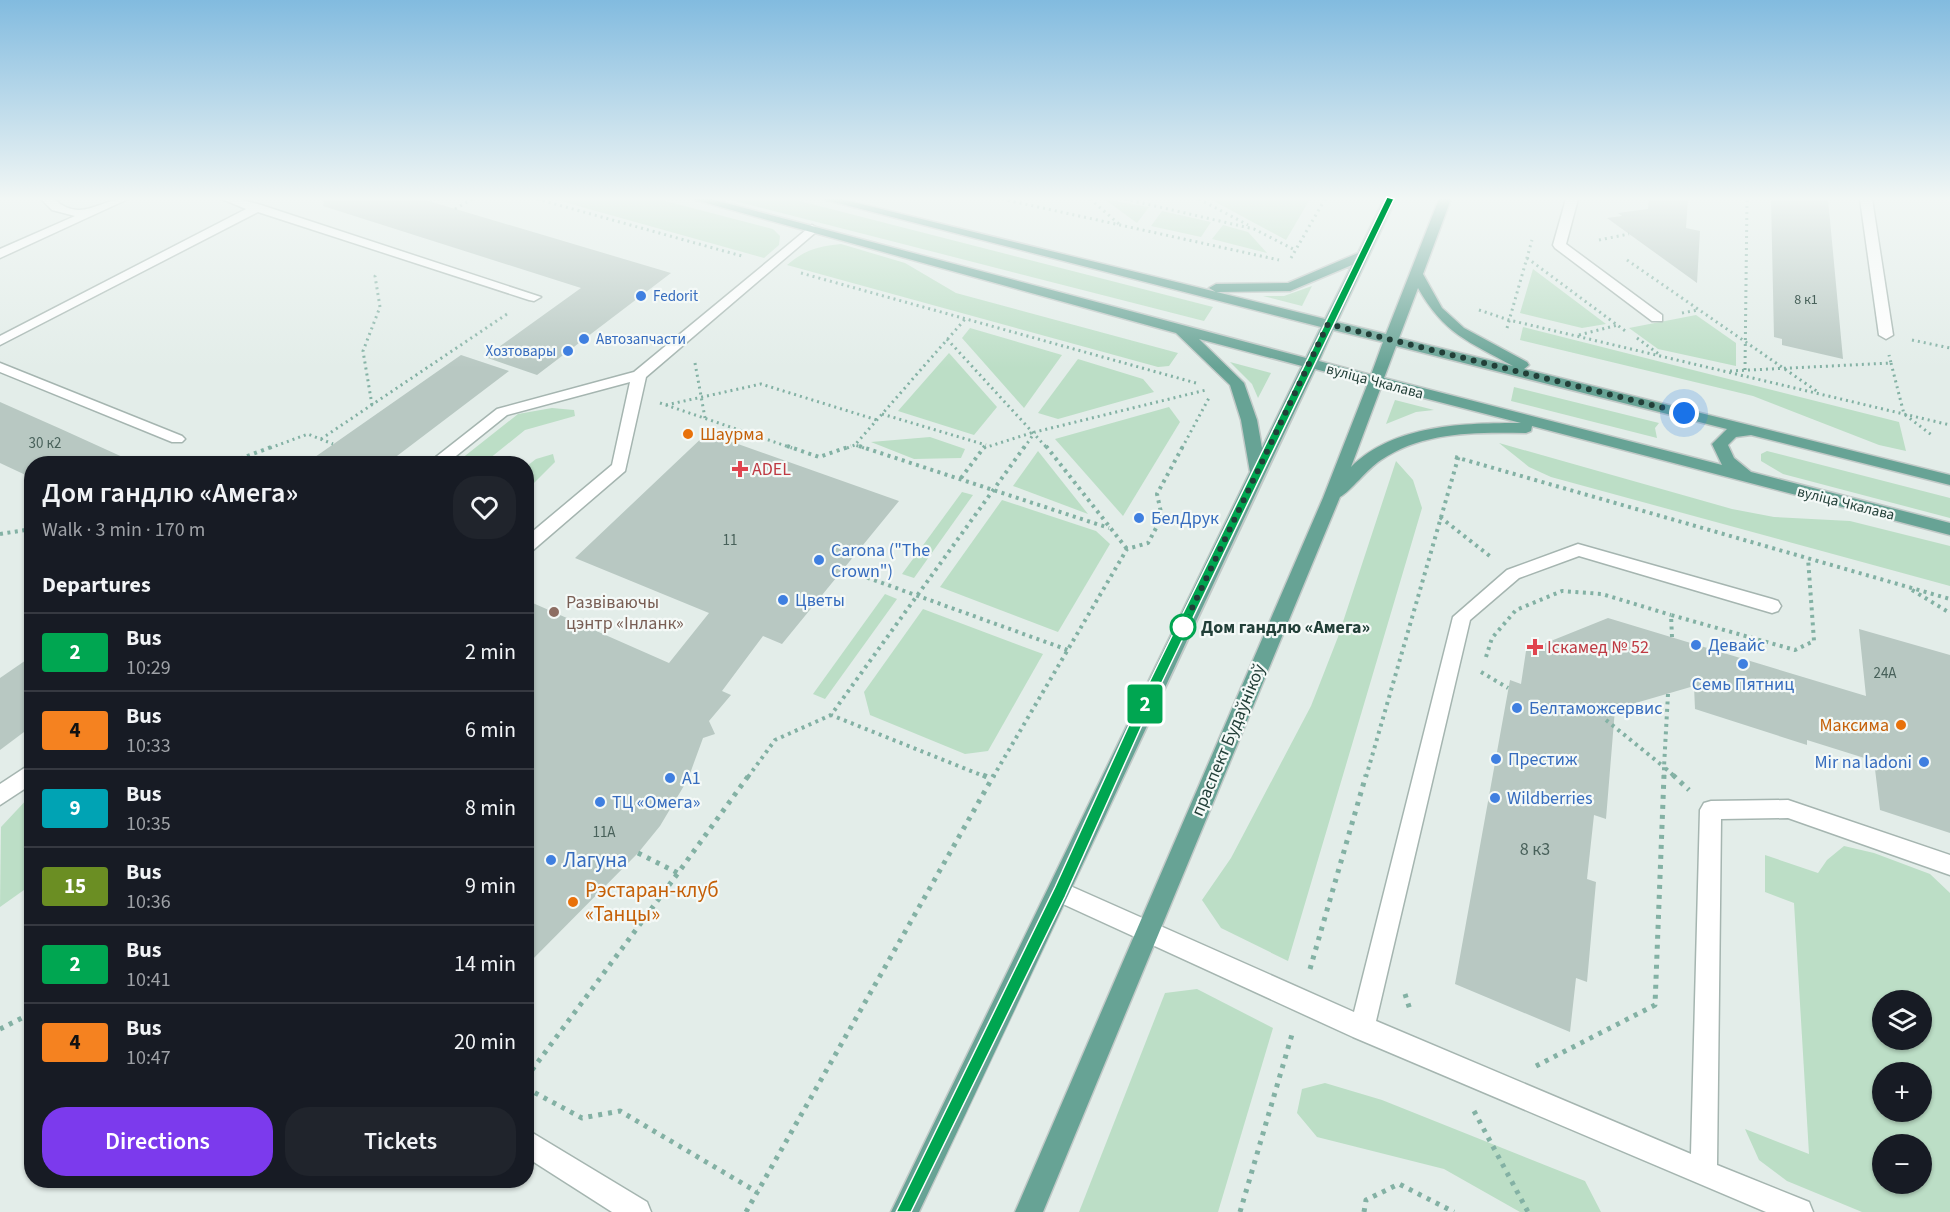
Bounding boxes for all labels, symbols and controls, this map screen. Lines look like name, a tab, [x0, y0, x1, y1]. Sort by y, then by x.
place label: Fedorit	[653, 286, 698, 307]
marker: Fedorit	[634, 289, 648, 303]
house number: 8 к1	[1794, 290, 1818, 310]
place label: Автозапчасти	[596, 329, 686, 350]
marker: Автозапчасти	[577, 332, 591, 346]
place label: Хозтовары	[486, 341, 556, 362]
marker: Хозтовары	[561, 344, 575, 358]
street label: вуліца Чкалава	[1324, 358, 1426, 405]
your location	[1669, 398, 1699, 428]
place label: Шаурма	[700, 422, 764, 447]
marker: Шаурма	[681, 427, 695, 441]
house number: 30 к2	[29, 433, 61, 454]
place label: ADEL	[752, 457, 791, 482]
marker: ADEL	[733, 462, 747, 476]
text: Дом гандлю «Амега»	[42, 473, 298, 513]
button: heart	[453, 476, 516, 539]
street label: вуліца Чкалава	[1795, 481, 1897, 526]
place label: БелДрук	[1151, 506, 1219, 531]
marker: БелДрук	[1132, 511, 1146, 525]
text: Walk · 3 min · 170 m	[42, 516, 205, 544]
house number: 11	[723, 530, 737, 551]
place label: Carona ("The Crown")	[831, 538, 930, 584]
marker: Carona ("The Crown")	[812, 553, 826, 567]
text: Departures	[42, 569, 151, 601]
place label: Цветы	[795, 588, 845, 613]
place label: Развіваючы цэнтр «Інланк»	[566, 590, 684, 636]
marker: Цветы	[776, 593, 790, 607]
marker: Развіваючы цэнтр «Інланк»	[547, 605, 561, 619]
marker: Дом гандлю «Амега»	[1170, 614, 1196, 640]
place label: Дом гандлю «Амега»	[1201, 615, 1370, 640]
text: Bus	[126, 622, 162, 654]
place label: Девайс	[1708, 633, 1765, 658]
place label: Іскамед № 52	[1547, 635, 1649, 660]
text: 2 min	[465, 636, 516, 668]
text: 2	[69, 637, 81, 667]
marker: Девайс	[1689, 638, 1703, 652]
marker: Іскамед № 52	[1528, 640, 1542, 654]
text: 10:29	[126, 654, 171, 682]
marker: Семь Пятниц	[1736, 657, 1750, 671]
street label: праспект Будаўнікоў	[1185, 660, 1272, 820]
house number: 24А	[1873, 663, 1897, 684]
place label: Семь Пятниц	[1692, 672, 1794, 697]
line badge: 2	[1126, 684, 1164, 724]
text: 2	[1139, 689, 1151, 719]
place label: Белтаможсервис	[1529, 696, 1662, 721]
text: Bus	[126, 700, 162, 732]
marker: Белтаможсервис	[1510, 701, 1524, 715]
place label: Максима	[1819, 713, 1889, 738]
text: 6 min	[465, 714, 516, 746]
text: 4	[69, 715, 81, 745]
marker: Максима	[1894, 718, 1908, 732]
text: 10:33	[126, 732, 171, 760]
place label: Престиж	[1508, 747, 1578, 772]
place label: Mir na ladoni	[1814, 750, 1912, 775]
marker: Престиж	[1489, 752, 1503, 766]
marker: Mir na ladoni	[1917, 755, 1931, 769]
place label: A1	[682, 766, 701, 791]
marker: A1	[663, 771, 677, 785]
text: Bus	[126, 778, 162, 810]
place label: Wildberries	[1507, 786, 1592, 811]
place label: ТЦ «Омега»	[612, 790, 700, 815]
marker: Wildberries	[1488, 791, 1502, 805]
text: 8 min	[465, 792, 516, 824]
text: 9	[69, 793, 81, 823]
marker: ТЦ «Омега»	[593, 795, 607, 809]
text: 10:35	[126, 810, 171, 838]
house number: 11А	[592, 822, 616, 843]
house number: 8 к3	[1520, 837, 1550, 862]
place label: Лагуна	[563, 845, 627, 875]
marker: Лагуна	[544, 853, 558, 867]
text: Bus	[126, 856, 162, 888]
text: 9 min	[465, 870, 516, 902]
text: 15	[64, 871, 86, 901]
place label: Рэстаран-клуб «Танцы»	[585, 875, 719, 929]
text: 10:36	[126, 888, 171, 916]
marker: Рэстаран-клуб «Танцы»	[566, 895, 580, 909]
text: Bus	[126, 934, 162, 966]
text: 14 min	[454, 948, 516, 980]
text: 2	[69, 949, 81, 979]
text: 10:41	[126, 966, 171, 994]
map controls	[1872, 990, 1932, 1194]
button: layers	[1872, 990, 1932, 1050]
text: Bus	[126, 1012, 162, 1044]
text: 20 min	[454, 1026, 516, 1058]
text: 4	[69, 1027, 81, 1057]
text: 10:47	[126, 1044, 171, 1072]
button: +	[1872, 1062, 1932, 1122]
button: Directions	[42, 1107, 273, 1176]
button: Tickets	[285, 1107, 516, 1176]
button: −	[1872, 1134, 1932, 1194]

